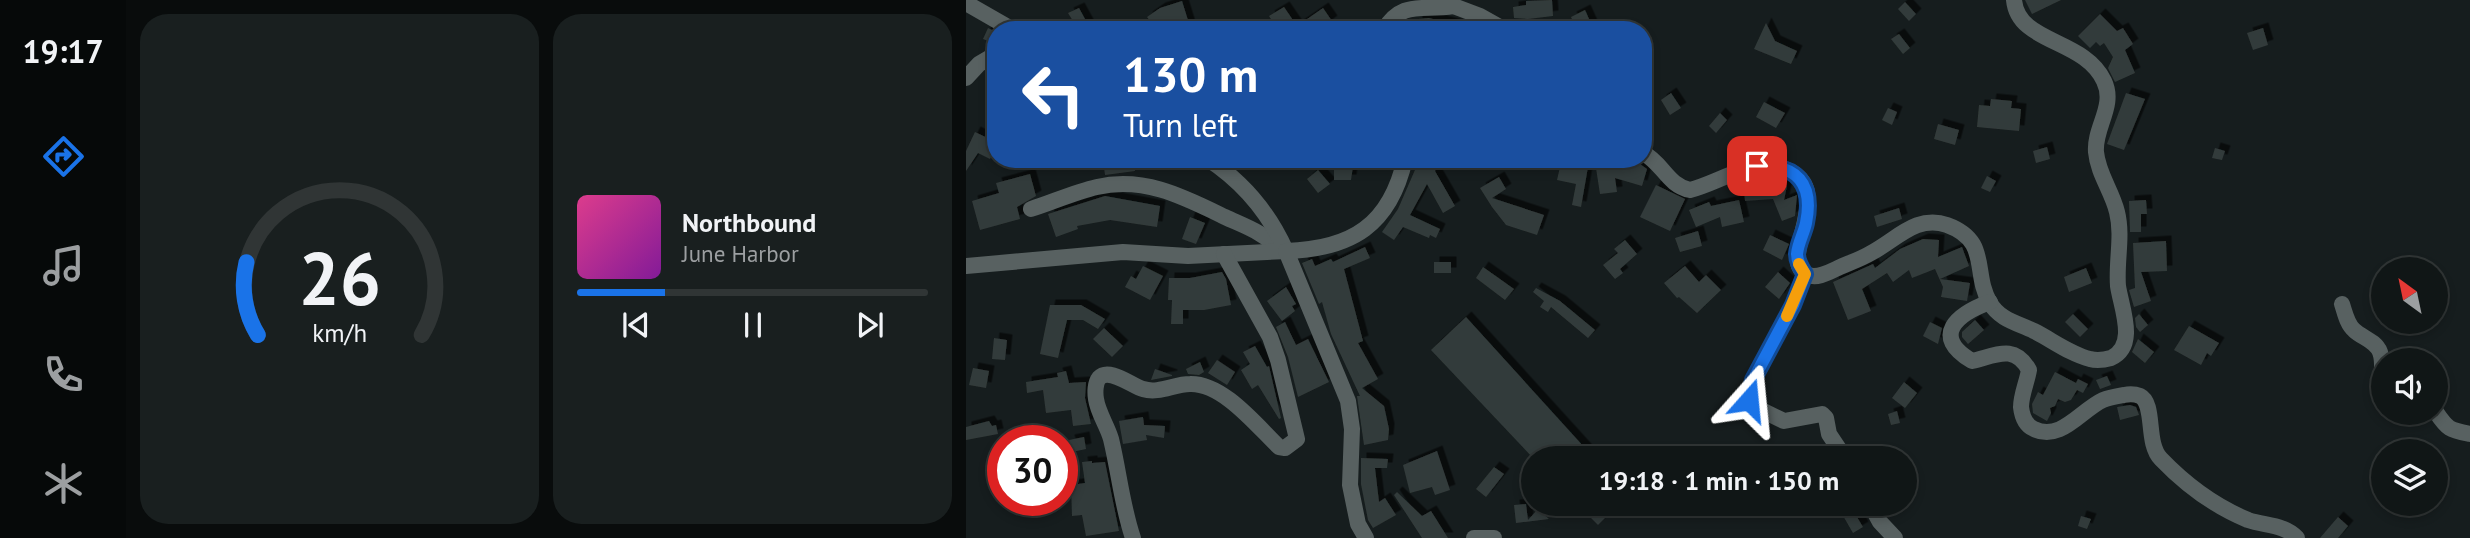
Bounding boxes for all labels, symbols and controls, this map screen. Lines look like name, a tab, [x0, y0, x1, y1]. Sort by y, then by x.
text: 19:17	[22, 30, 104, 72]
text: 130 m	[1123, 42, 1258, 106]
icon: left	[1008, 49, 1099, 140]
text: Turn left	[1123, 104, 1238, 146]
icon: directions	[39, 132, 88, 181]
pin	[1727, 136, 1787, 196]
icon: arrive	[1738, 147, 1776, 185]
text: Northbound	[682, 206, 816, 239]
text: 26	[298, 231, 381, 325]
text: June Harbor	[682, 239, 799, 268]
icon: music	[39, 241, 88, 290]
north arrow	[2371, 257, 2448, 334]
map controls	[2371, 257, 2448, 516]
icon: previous	[617, 306, 655, 344]
icon: pause	[734, 306, 772, 344]
icon: next	[851, 306, 889, 344]
text: km/h	[312, 317, 367, 349]
button: sound	[2371, 348, 2448, 425]
icon: phone	[39, 350, 88, 399]
position arrow	[1712, 363, 1786, 437]
speed limit sign: 30	[987, 425, 1078, 516]
button: layers	[2371, 439, 2448, 516]
icon: climate	[39, 459, 88, 508]
text: 19:18 · 1 min · 150 m	[1599, 464, 1839, 497]

